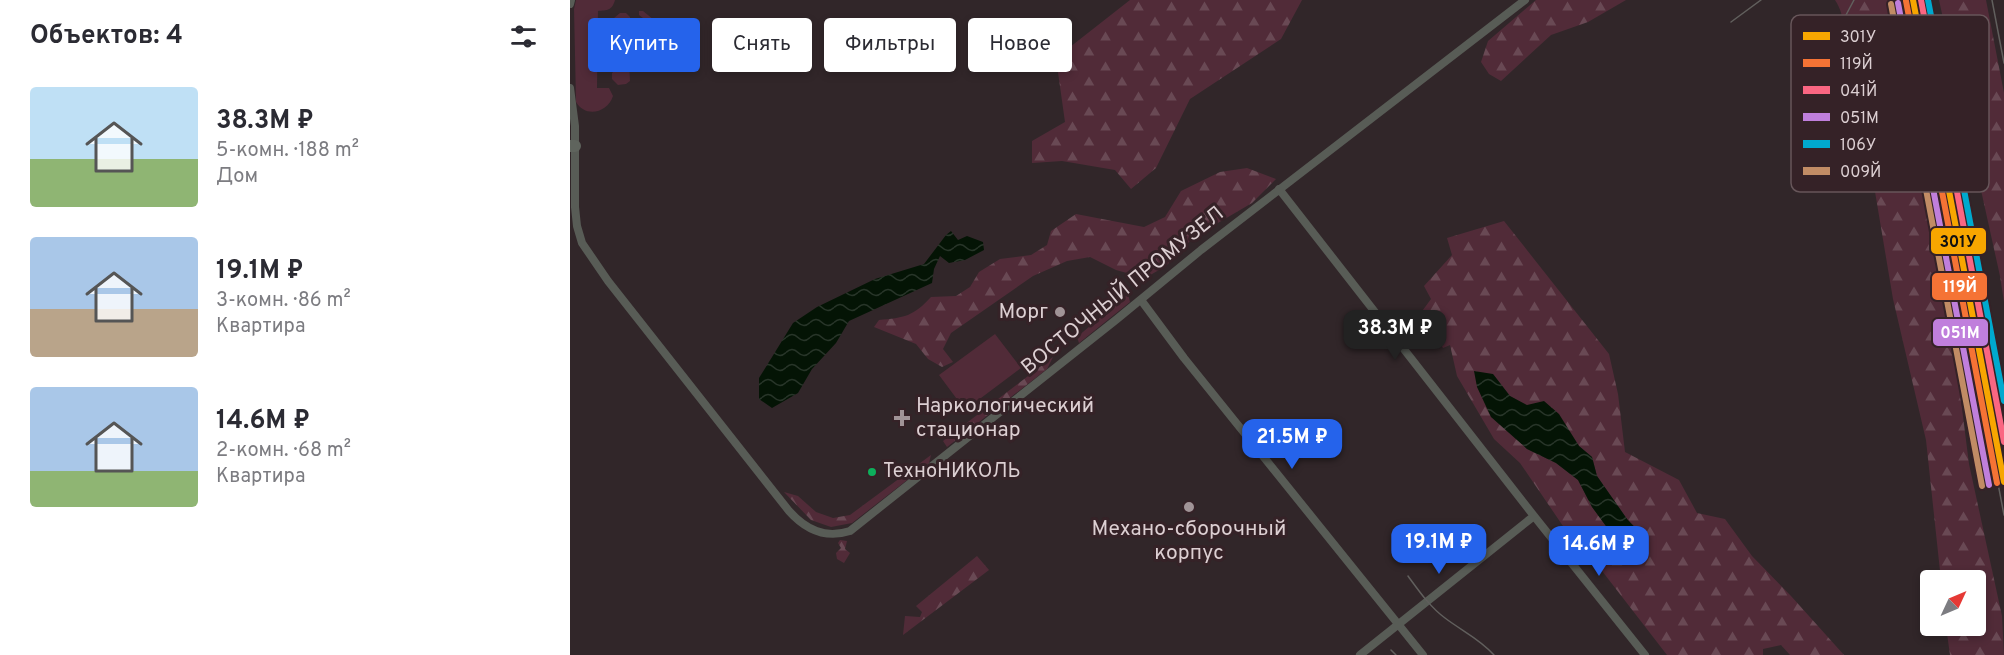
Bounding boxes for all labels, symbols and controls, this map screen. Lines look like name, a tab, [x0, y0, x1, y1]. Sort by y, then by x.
legend	[1791, 15, 1989, 192]
chip: Купить	[588, 18, 700, 72]
chip: Снять	[712, 18, 812, 72]
chip: Фильтры	[824, 18, 956, 72]
chip: Новое	[968, 18, 1072, 72]
text: Объектов: 4	[30, 20, 183, 53]
icon: filters	[507, 20, 540, 53]
text: 301У	[1840, 28, 1876, 48]
text: 119Й	[1840, 53, 1873, 75]
text: 041Й	[1840, 80, 1877, 102]
text: 38.3M ₽	[216, 105, 314, 138]
text: 051М	[1840, 109, 1879, 129]
icon: home	[78, 111, 150, 183]
text: 106У	[1840, 136, 1876, 156]
text: 5-комн. · 188 m²	[216, 138, 359, 164]
text: 009Й	[1840, 161, 1881, 183]
text: Дом	[216, 164, 258, 190]
street label: ВОСТОЧНЫЙ ПРОМУЗЕЛ	[1015, 200, 1230, 381]
line badge: 301У	[1930, 227, 1987, 255]
text: 301У	[1939, 233, 1977, 253]
text: 19.1M ₽	[216, 255, 304, 288]
icon: home	[78, 261, 150, 333]
line badge: 119Й	[1931, 272, 1988, 301]
text: 119Й	[1943, 276, 1977, 298]
text: 3-комн. · 86 m²	[216, 288, 351, 314]
place label: Морг	[998, 299, 1048, 326]
marker: Морг	[1053, 305, 1067, 319]
pin: 38.3M ₽	[1340, 310, 1450, 361]
text: Квартира	[216, 314, 305, 340]
text: 38.3M ₽	[1357, 316, 1433, 342]
line badge: 051М	[1932, 318, 1989, 347]
text: 051М	[1940, 324, 1980, 344]
place label: Наркологический стационар	[916, 393, 1094, 444]
text: 14.6M ₽	[216, 405, 310, 438]
marker: Наркологический стационар	[893, 409, 911, 427]
icon: home	[78, 411, 150, 483]
pin: 21.5M ₽	[1237, 419, 1347, 470]
text: 21.5M ₽	[1256, 425, 1328, 451]
text: 2-комн. · 68 m²	[216, 438, 351, 464]
place label: ТехноНИКОЛЬ	[883, 459, 1020, 485]
text: Квартира	[216, 464, 305, 490]
marker: ТехноНИКОЛЬ	[866, 466, 878, 478]
marker: Механо-сборочный корпус	[1182, 500, 1196, 514]
place label: Механо-сборочный корпус	[1092, 516, 1286, 567]
pin: 19.1M ₽	[1384, 524, 1494, 575]
pin: 14.6M ₽	[1544, 526, 1654, 577]
text: 19.1M ₽	[1405, 530, 1473, 556]
text: 14.6M ₽	[1563, 532, 1635, 558]
north arrow	[1920, 570, 1986, 636]
map controls	[1920, 570, 1986, 636]

